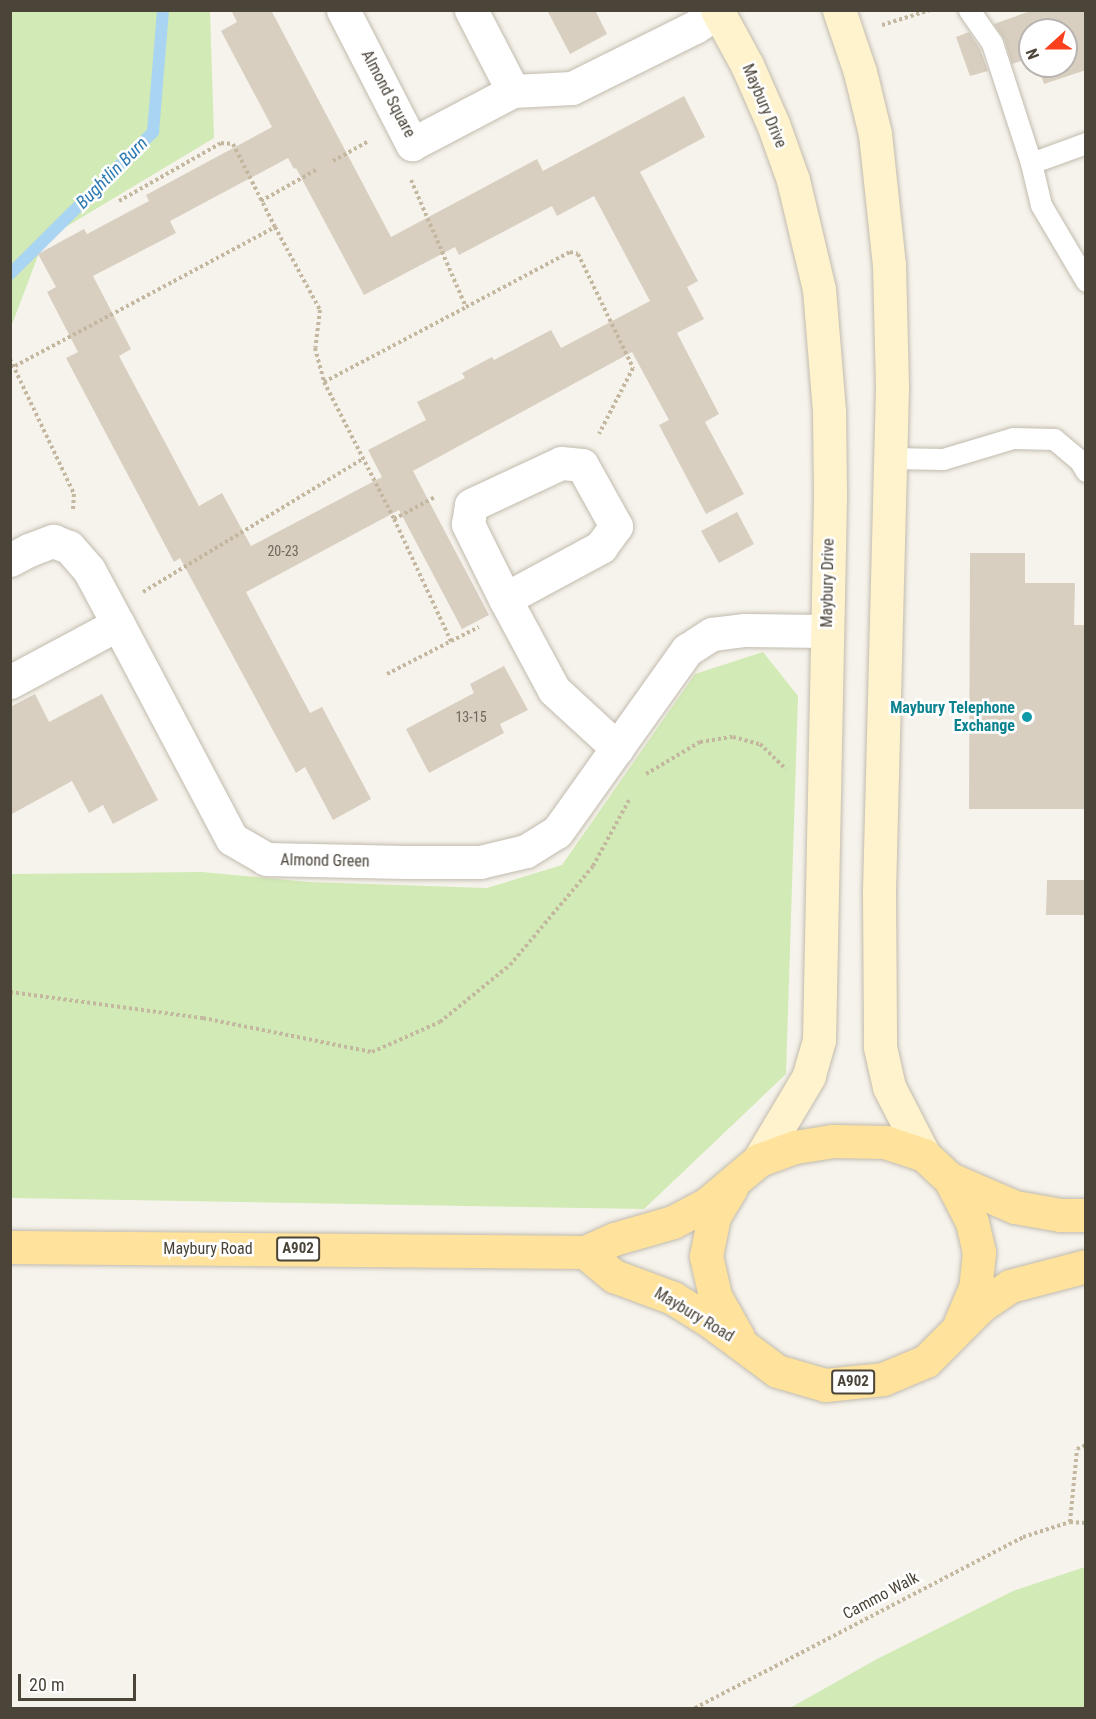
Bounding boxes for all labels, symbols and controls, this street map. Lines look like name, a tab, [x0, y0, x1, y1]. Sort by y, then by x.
north arrow	[1018, 18, 1078, 78]
text: N	[1022, 46, 1043, 62]
street label: Almond Square	[357, 47, 419, 141]
street label: Maybury Drive	[738, 61, 790, 151]
water label: Bughtlin Burn	[72, 133, 152, 213]
street label: Maybury Drive	[818, 538, 838, 628]
house number: 20-23	[267, 543, 299, 559]
place label: Maybury Telephone Exchange	[890, 698, 1015, 736]
house number: 13-15	[455, 709, 487, 725]
marker: Maybury Telephone Exchange	[1020, 710, 1034, 724]
street label: Almond Green	[280, 851, 370, 871]
road number: A902	[276, 1237, 320, 1261]
street label: Maybury Road	[163, 1239, 253, 1259]
street label: Maybury Road	[651, 1284, 737, 1346]
road number: A902	[830, 1370, 876, 1394]
street label: Cammo Walk	[840, 1568, 922, 1624]
scale bar	[21, 1662, 140, 1700]
text: 20 m	[29, 1674, 64, 1695]

